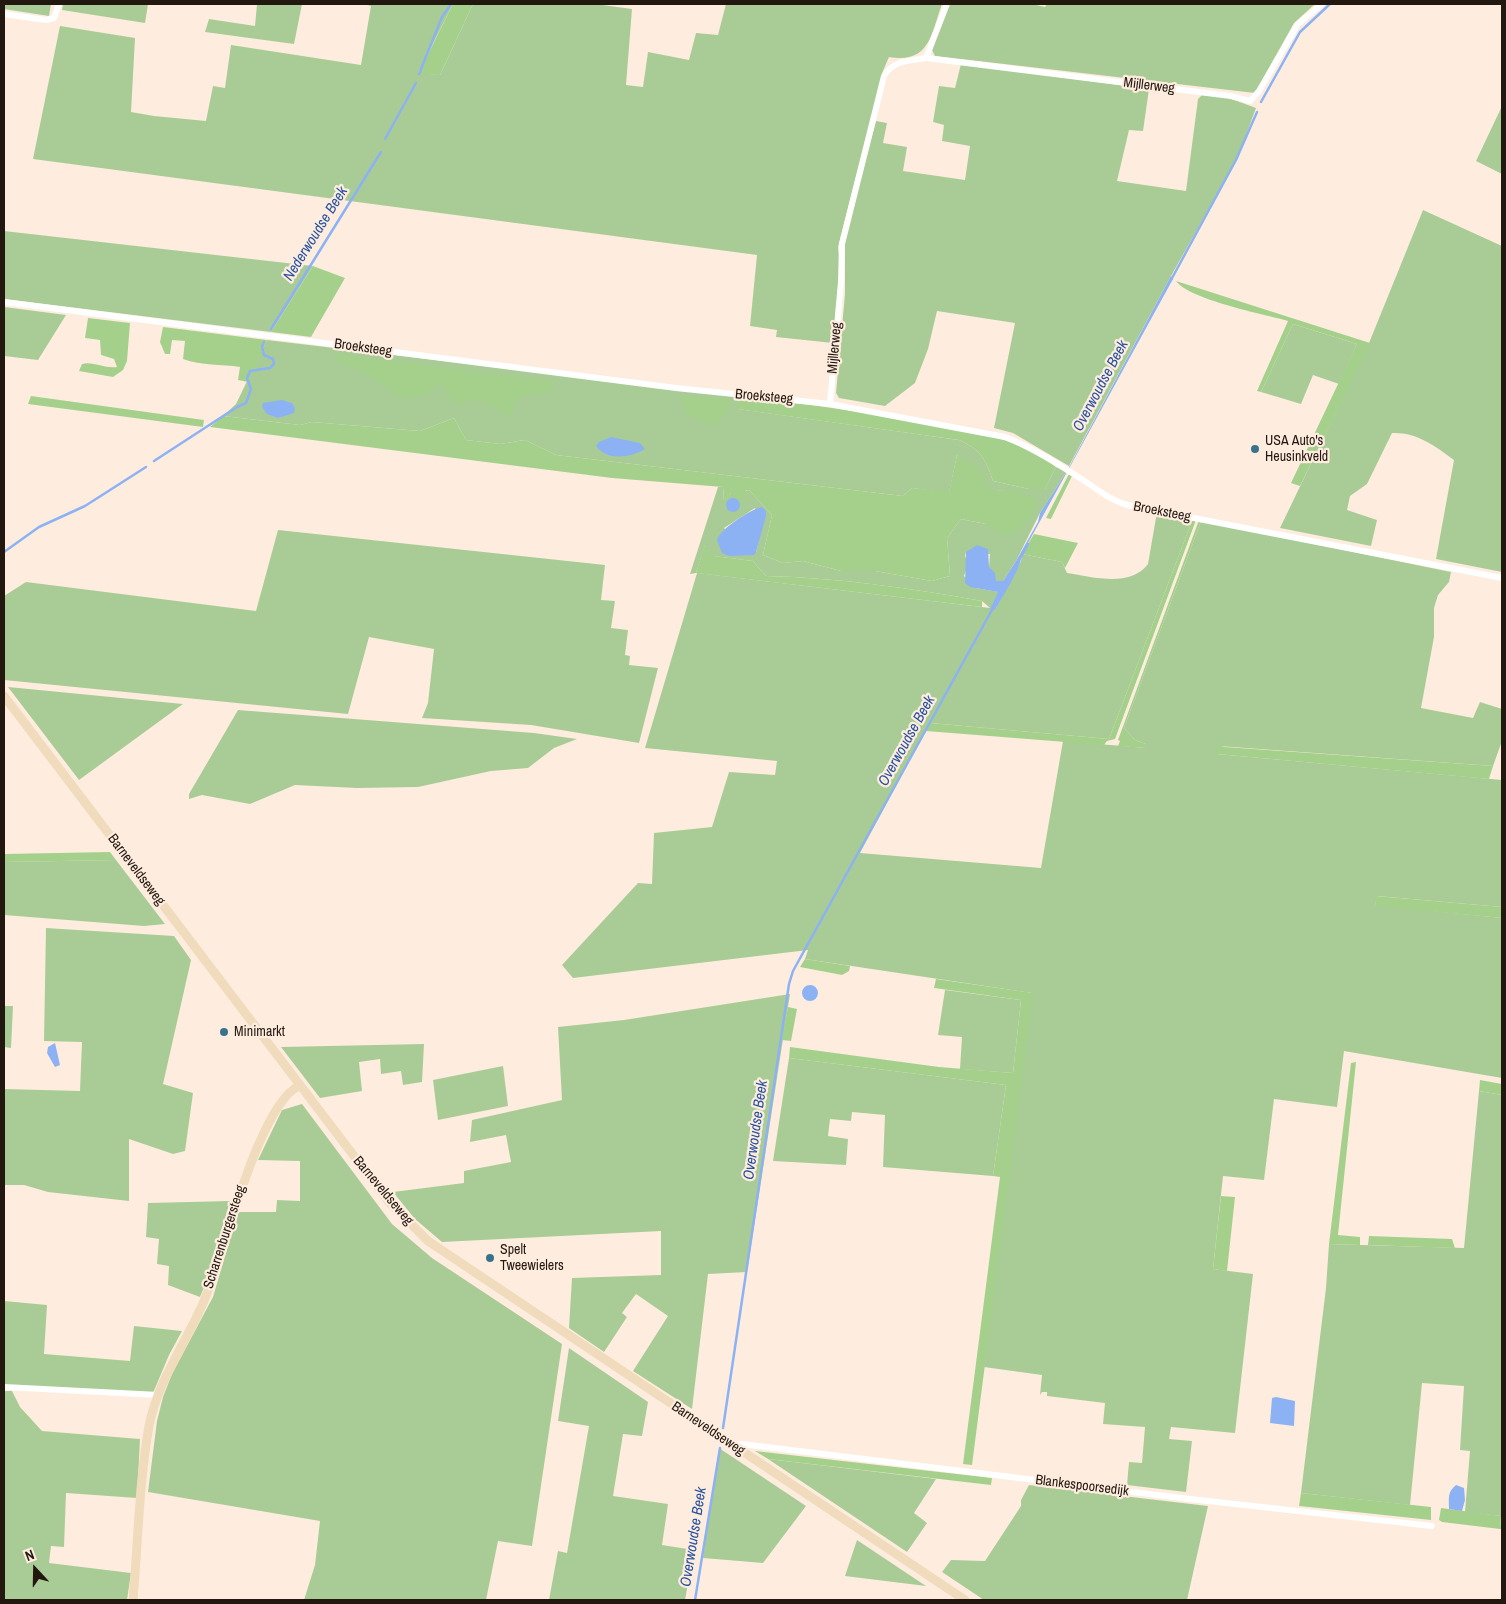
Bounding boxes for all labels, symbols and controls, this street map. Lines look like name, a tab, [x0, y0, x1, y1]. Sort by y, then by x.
street label: Mijllerweg	[1122, 75, 1176, 97]
water label: Nederwoudse Beek	[280, 184, 352, 284]
street label: Mijllerweg	[824, 322, 846, 374]
street label: Broeksteeg	[333, 336, 393, 360]
water label: Overwoudse Beek	[1069, 337, 1133, 435]
street label: Broeksteeg	[734, 386, 794, 408]
place label: USA Auto's Heusinkveld	[1265, 433, 1328, 466]
marker: USA Auto's Heusinkveld	[1249, 443, 1261, 455]
street label: Broeksteeg	[1132, 498, 1192, 526]
water label: Overwoudse Beek	[875, 693, 939, 789]
street label: Barneveldseweg	[104, 831, 168, 909]
place label: Minimarkt	[234, 1024, 285, 1040]
marker: Minimarkt	[218, 1026, 230, 1038]
water label: Overwoudse Beek	[740, 1079, 772, 1181]
street label: Barneveldseweg	[349, 1153, 417, 1229]
street label: Scharrenburgersteeg	[200, 1183, 250, 1291]
place label: Spelt Tweewielers	[500, 1242, 564, 1274]
marker: Spelt Tweewielers	[484, 1252, 496, 1264]
street label: Barneveldseweg	[668, 1398, 748, 1460]
street label: Blankespoorsedijk	[1034, 1472, 1130, 1500]
water label: Overwoudse Beek	[677, 1486, 711, 1588]
north arrow	[10, 1544, 60, 1594]
text: N	[23, 1545, 37, 1565]

